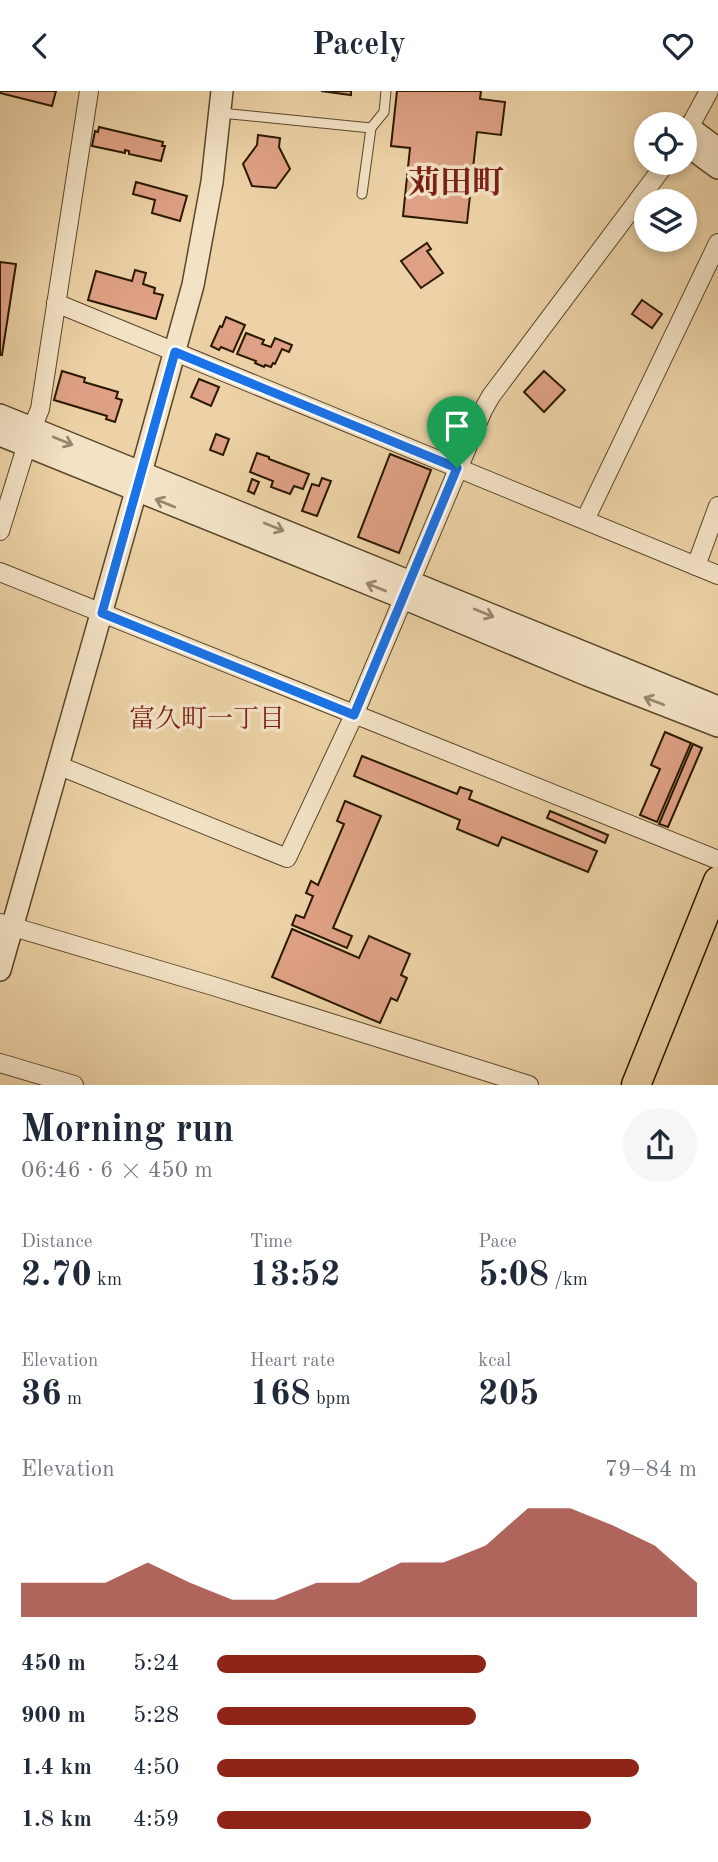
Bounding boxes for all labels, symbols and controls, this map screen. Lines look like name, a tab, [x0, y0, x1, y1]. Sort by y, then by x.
icon: back	[21, 27, 59, 65]
icon: heart	[659, 27, 697, 65]
text: Pacely	[312, 30, 406, 62]
map controls	[634, 112, 697, 252]
button: locate	[634, 112, 697, 175]
district label: 苅田町	[408, 165, 504, 201]
button: layers	[634, 189, 697, 252]
pin	[427, 396, 487, 468]
icon: arrive	[438, 407, 476, 445]
one-way arrow	[52, 435, 74, 448]
one-way arrow	[154, 495, 176, 508]
one-way arrow	[263, 521, 284, 534]
one-way arrow	[365, 580, 387, 593]
one-way arrow	[473, 607, 495, 620]
one-way arrow	[644, 694, 666, 707]
district label: 富久町一丁目	[129, 705, 285, 733]
button: share	[623, 1108, 697, 1182]
text: Morning run	[21, 1112, 234, 1150]
text: 06:46 · 6 × 450 m	[21, 1159, 213, 1182]
text: Distance	[21, 1233, 93, 1252]
text: Time	[250, 1233, 292, 1252]
text: Pace	[478, 1233, 517, 1252]
text: 2.70	[21, 1258, 92, 1293]
text: 13:52	[250, 1258, 341, 1293]
text: 5:08	[478, 1258, 549, 1293]
text: km	[92, 1271, 122, 1290]
text: /km	[549, 1271, 588, 1290]
text: Elevation	[21, 1352, 98, 1371]
text: Heart rate	[250, 1352, 335, 1371]
text: kcal	[478, 1352, 511, 1371]
text: 36	[21, 1377, 62, 1412]
text: 168	[250, 1377, 311, 1412]
text: 205	[478, 1377, 539, 1412]
text: m	[62, 1390, 82, 1409]
text: bpm	[311, 1390, 351, 1409]
text: Elevation	[21, 1458, 115, 1481]
text: 79–84 m	[605, 1458, 697, 1481]
text: 450 m	[21, 1652, 86, 1675]
text: 5:24	[133, 1652, 179, 1675]
text: 900 m	[21, 1704, 86, 1727]
text: 5:28	[133, 1704, 179, 1727]
text: 1.4 km	[21, 1756, 92, 1779]
text: 4:50	[133, 1756, 179, 1779]
text: 1.8 km	[21, 1808, 92, 1831]
text: 4:59	[133, 1808, 179, 1831]

